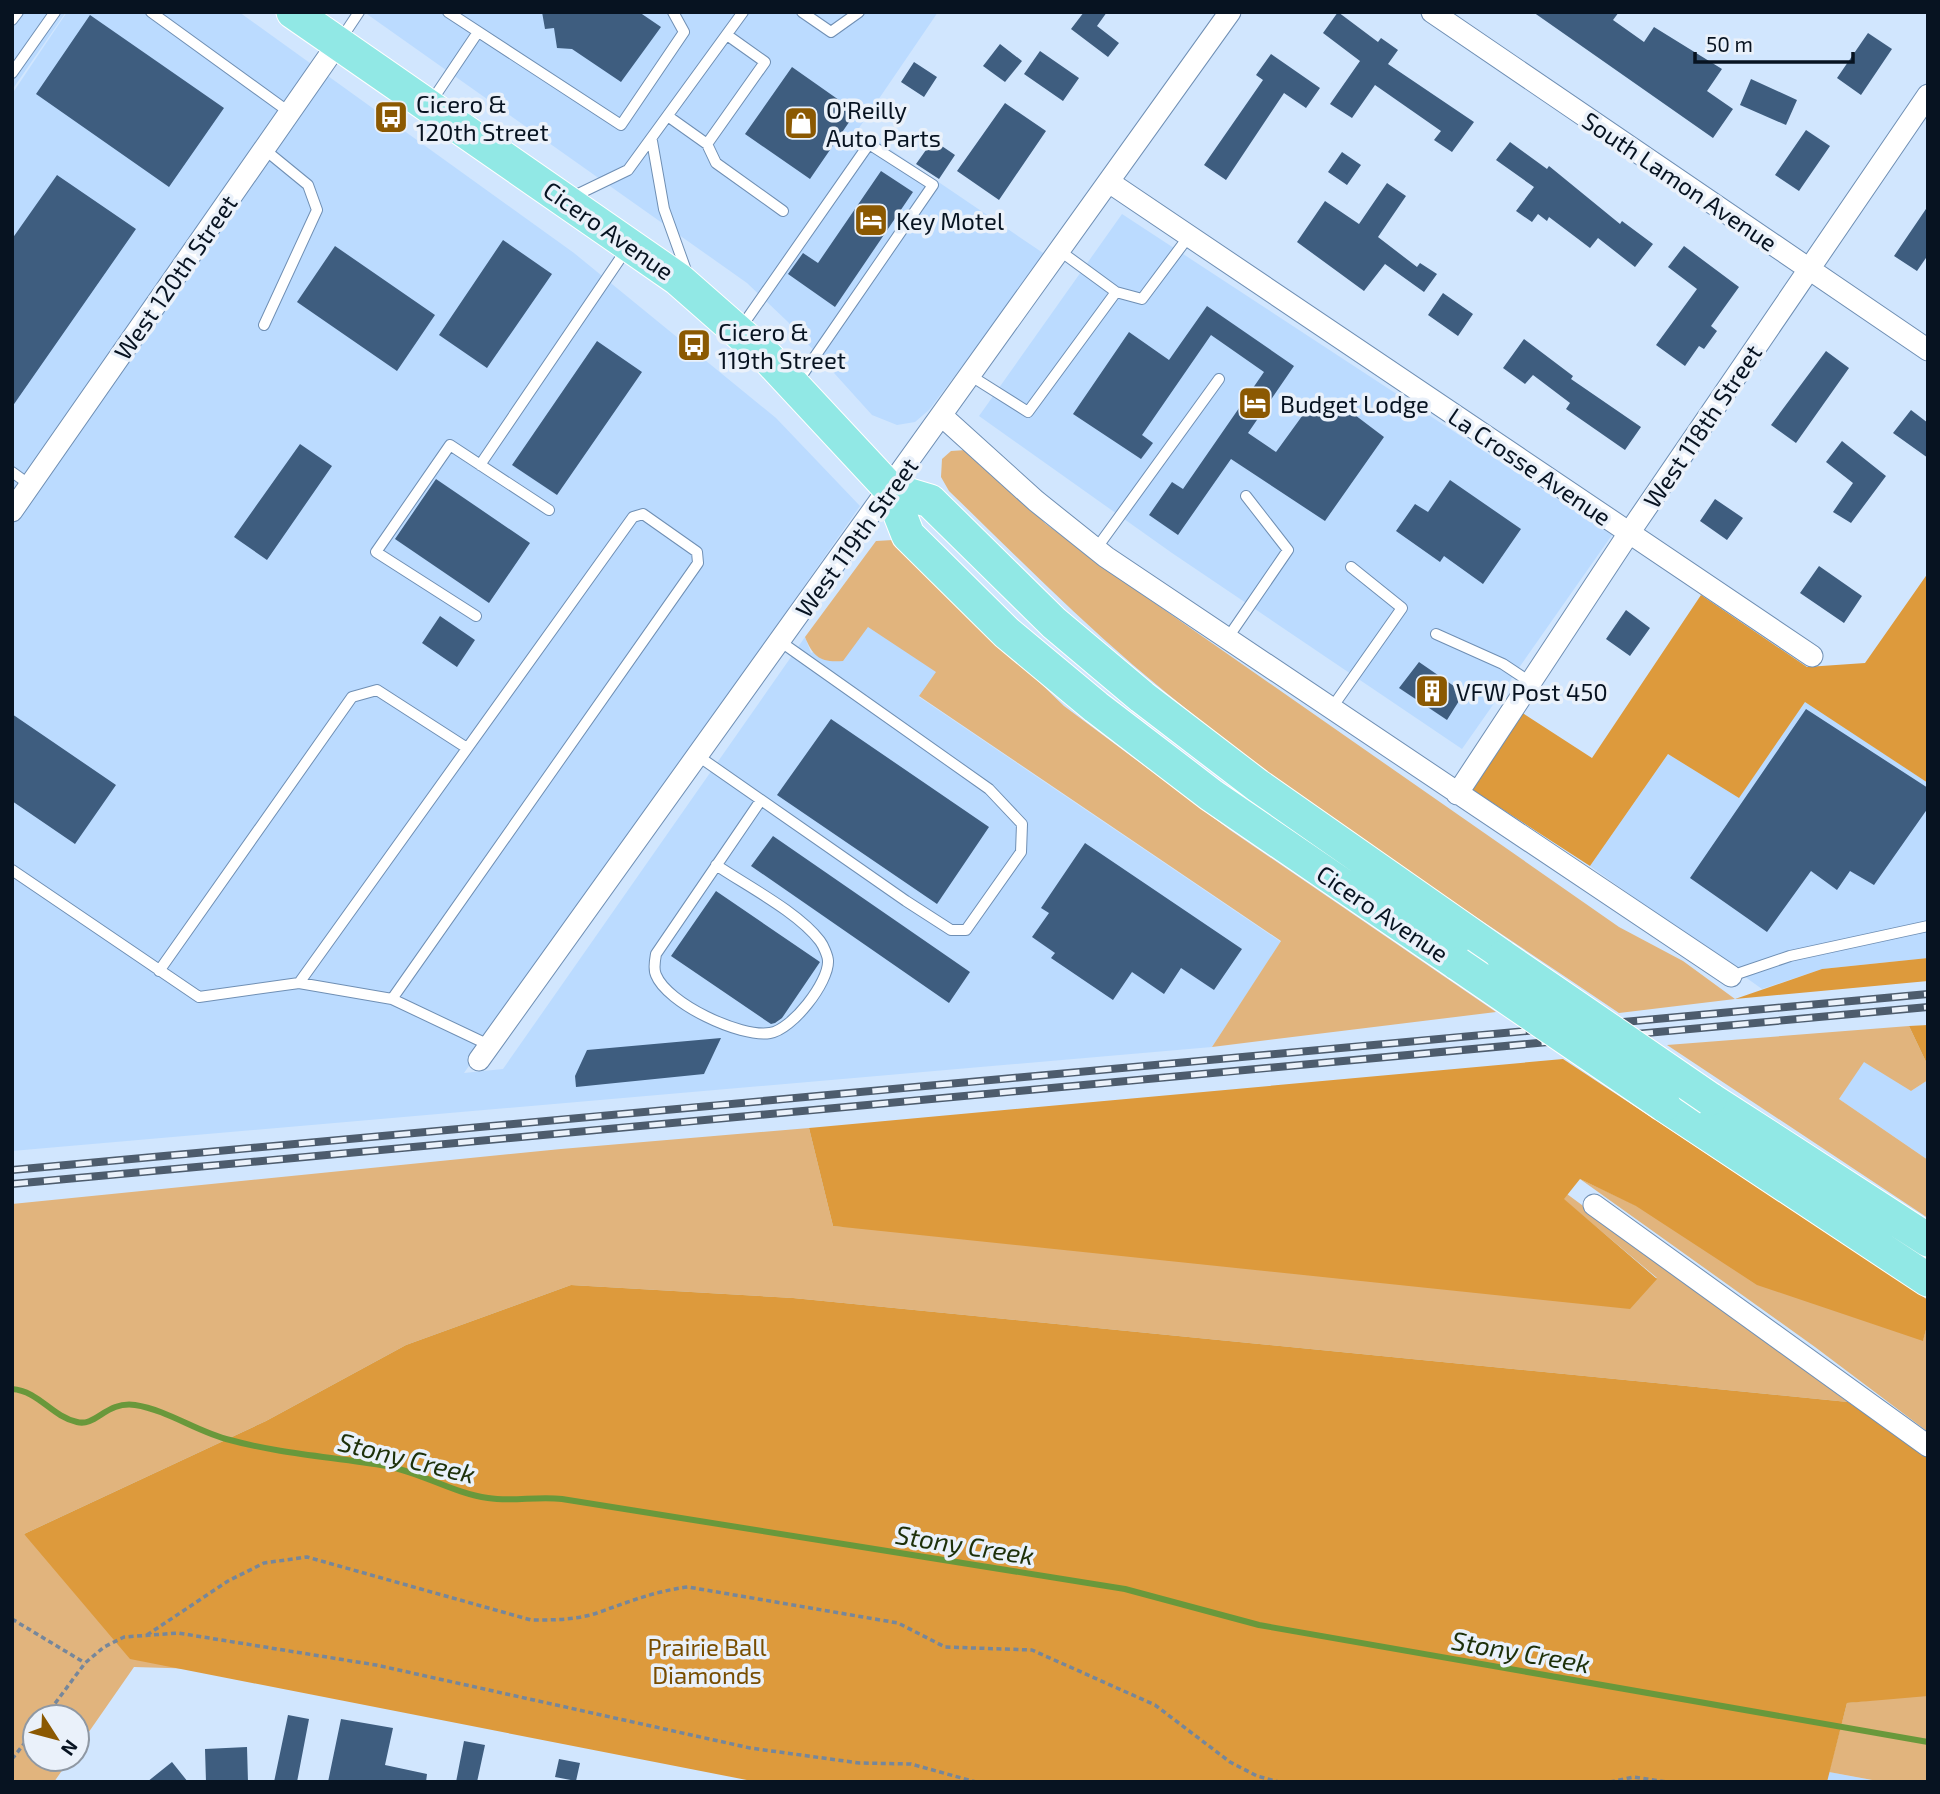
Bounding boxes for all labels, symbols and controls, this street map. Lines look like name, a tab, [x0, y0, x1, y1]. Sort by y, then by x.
scale bar	[1695, 21, 1853, 65]
text: 50 m	[1706, 31, 1753, 56]
place label: Cicero & 120th Street	[416, 89, 549, 146]
place label: O'Reilly Auto Parts	[826, 95, 941, 152]
bus stop icon: Cicero & 120th Street	[372, 98, 410, 136]
shop icon: O'Reilly Auto Parts	[782, 104, 820, 142]
street label: South Lamon Avenue	[1577, 105, 1783, 257]
street label: Cicero Avenue	[538, 174, 680, 286]
street label: West 120th Street	[107, 189, 243, 365]
hotel icon: Key Motel	[852, 201, 890, 239]
place label: Key Motel	[896, 206, 1004, 235]
place label: Cicero & 119th Street	[718, 317, 846, 374]
bus stop icon: Cicero & 119th Street	[675, 326, 713, 364]
street label: West 118th Street	[1637, 339, 1767, 513]
hotel icon: Budget Lodge	[1236, 384, 1274, 422]
place label: Budget Lodge	[1280, 389, 1429, 418]
street label: La Crosse Avenue	[1443, 401, 1617, 531]
street label: West 119th Street	[788, 452, 924, 622]
building icon: VFW Post 450	[1413, 672, 1451, 710]
place label: VFW Post 450	[1456, 677, 1608, 706]
street label: Cicero Avenue	[1312, 858, 1454, 968]
water label: Stony Creek	[335, 1425, 479, 1490]
water label: Stony Creek	[893, 1518, 1037, 1571]
water label: Stony Creek	[1449, 1624, 1593, 1679]
park label: Prairie Ball Diamonds	[647, 1632, 767, 1689]
north arrow	[21, 1703, 91, 1773]
text: N	[57, 1736, 83, 1761]

